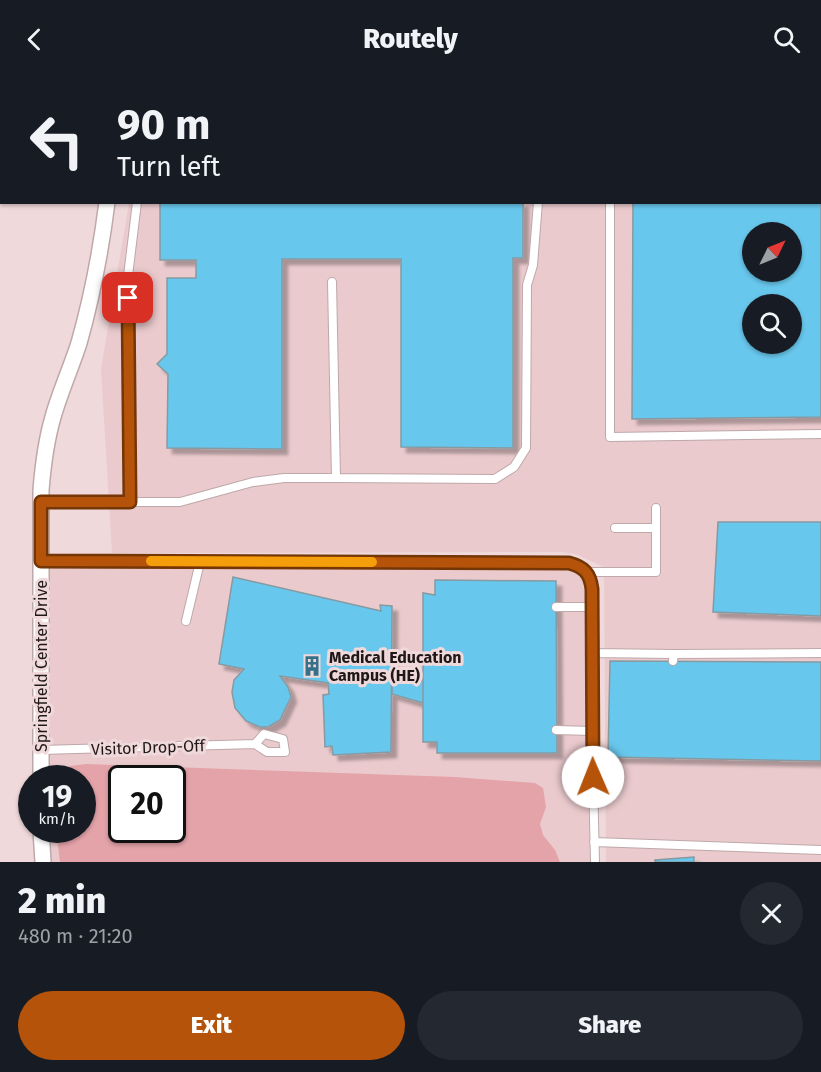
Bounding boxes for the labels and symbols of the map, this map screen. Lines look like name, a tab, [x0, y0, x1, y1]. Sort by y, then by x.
north arrow	[742, 222, 802, 282]
pin	[102, 272, 153, 323]
street label: Springfield Center Drive	[32, 580, 51, 752]
place label: Medical Education Campus (HE)	[329, 648, 462, 685]
building icon: Medical Education Campus (HE)	[300, 654, 324, 678]
street label: Visitor Drop-Off	[91, 736, 207, 759]
position arrow	[561, 745, 625, 809]
speed limit sign: 20	[108, 765, 186, 843]

